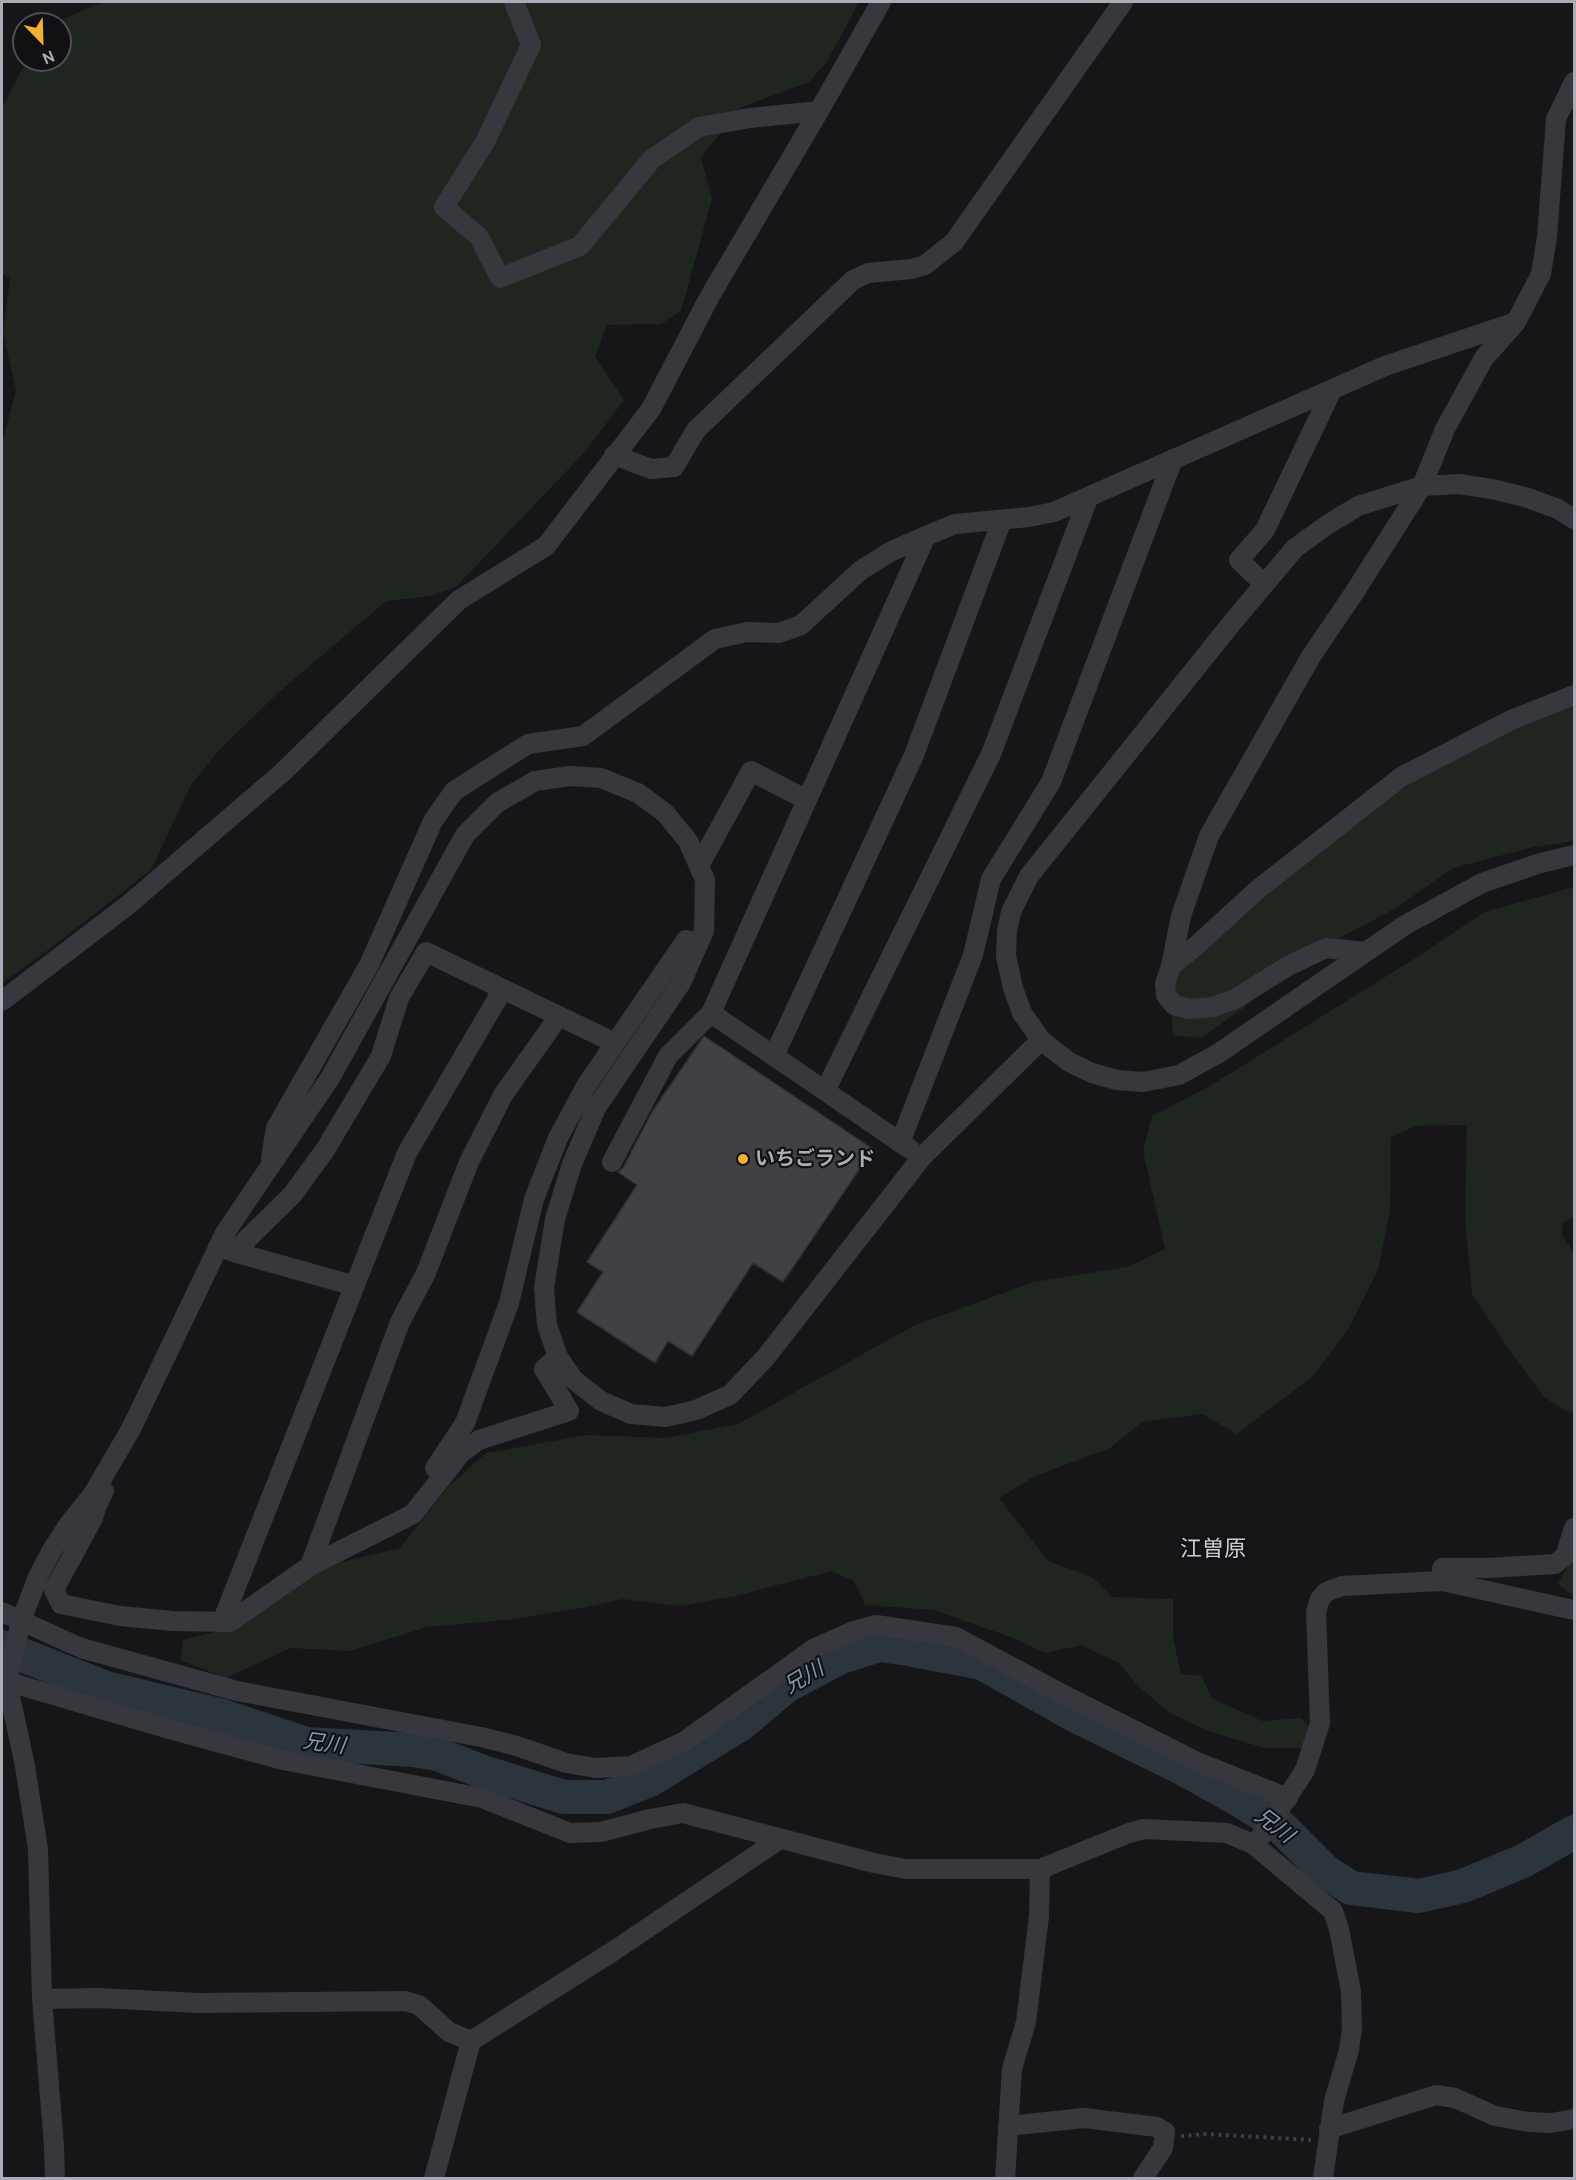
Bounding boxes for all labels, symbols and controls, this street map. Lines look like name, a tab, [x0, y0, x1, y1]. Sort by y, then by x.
north arrow	[12, 12, 72, 72]
text: N	[40, 46, 57, 68]
place label: いちごランド	[755, 1147, 875, 1171]
marker: いちごランド	[736, 1152, 750, 1166]
district label: 江曽原	[1180, 1537, 1246, 1563]
water label: 兄川	[780, 1657, 828, 1699]
water label: 兄川	[301, 1729, 347, 1759]
water label: 兄川	[1250, 1803, 1298, 1849]

